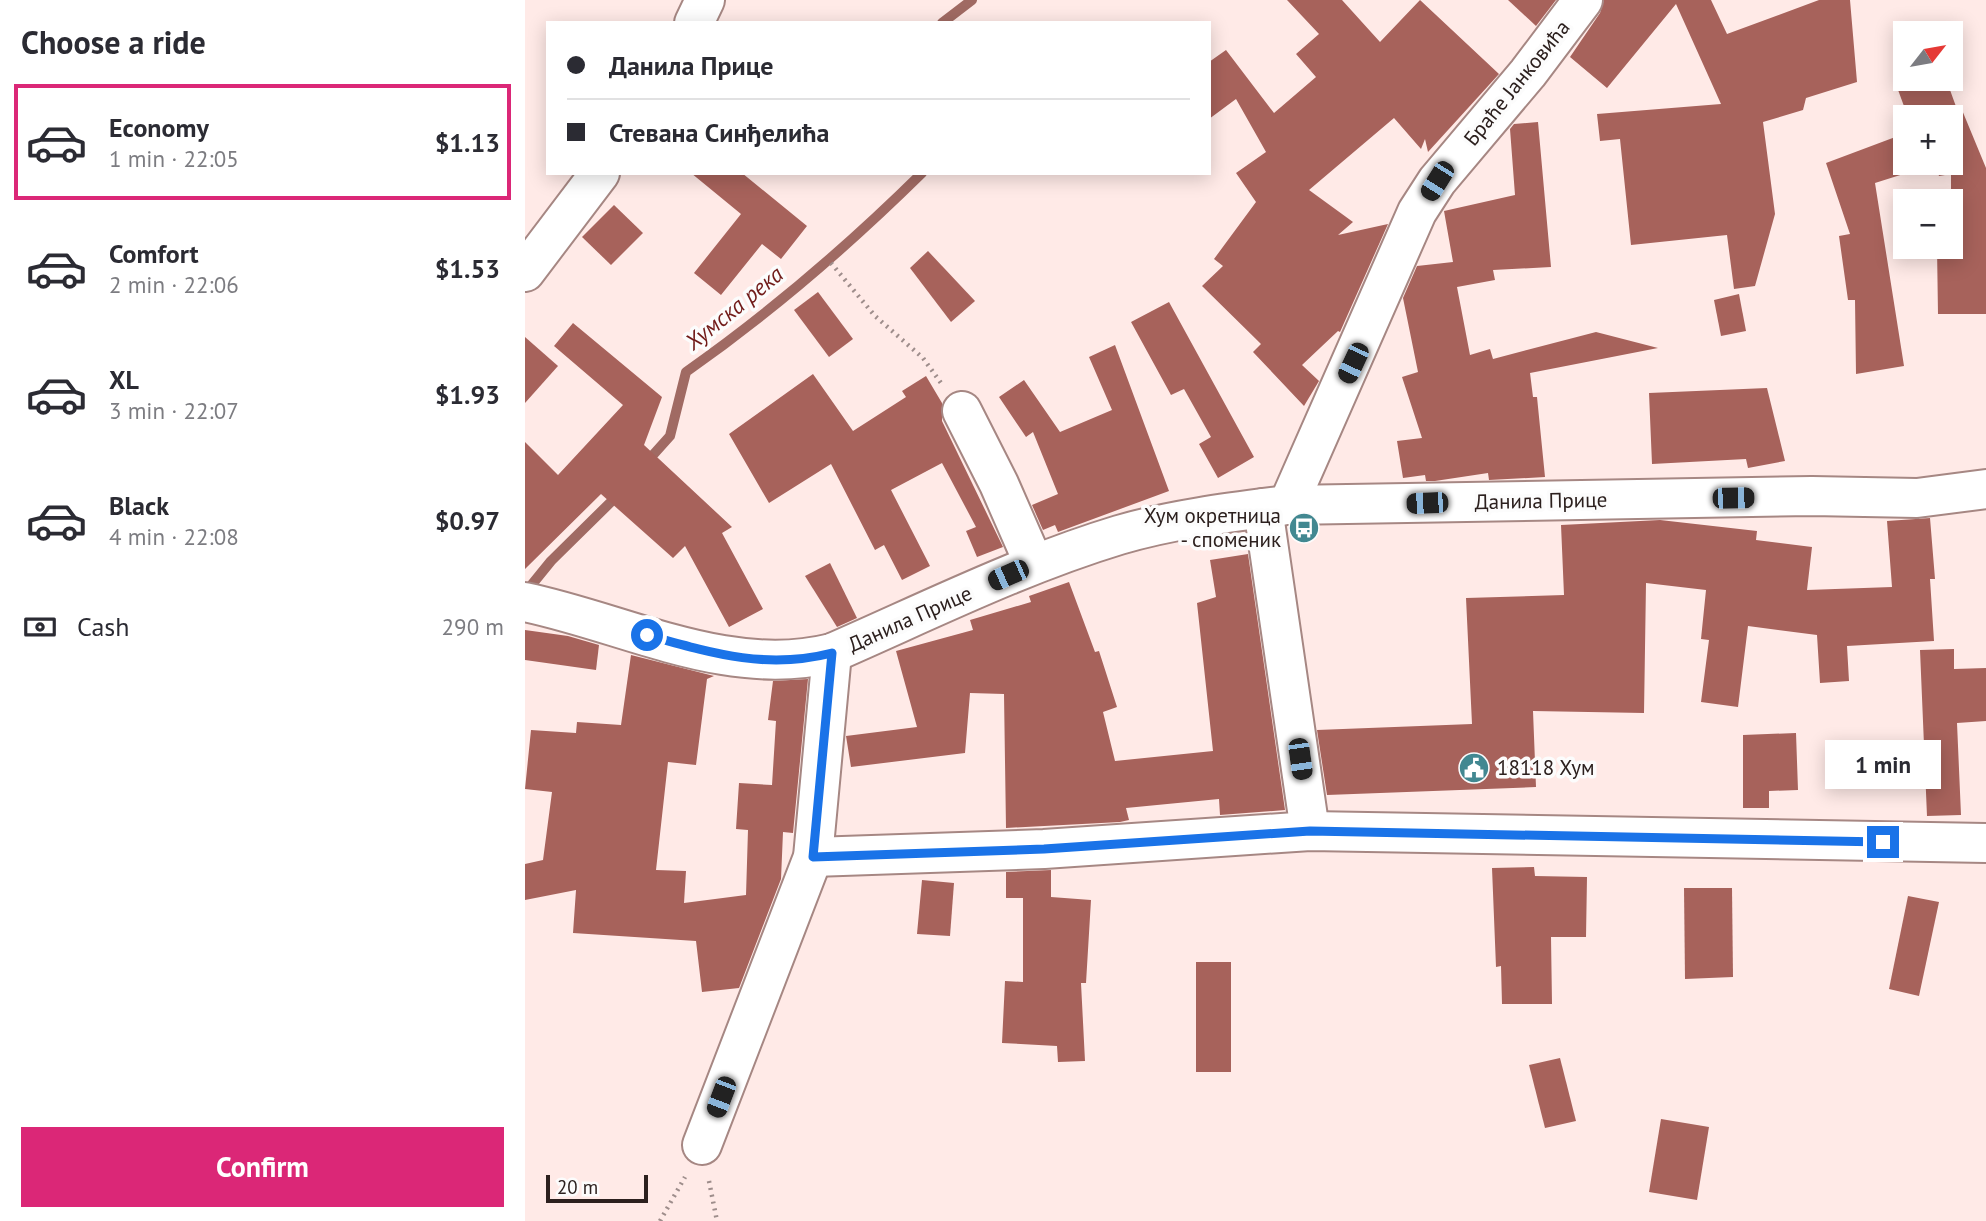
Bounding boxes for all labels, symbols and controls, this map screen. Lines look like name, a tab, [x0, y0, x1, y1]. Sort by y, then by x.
street label: Браће Јанковића	[1458, 14, 1576, 151]
text: Choose a ride	[21, 21, 206, 63]
north arrow	[1893, 21, 1963, 91]
map controls	[1893, 21, 1963, 259]
text: Данила Прице	[609, 49, 773, 82]
button: +	[1893, 105, 1963, 175]
icon: car	[25, 111, 88, 174]
text: Economy	[109, 111, 209, 144]
text: Стевана Синђелића	[609, 116, 829, 149]
text: $1.13	[435, 126, 500, 159]
text: 1 min · 22:05	[109, 144, 239, 173]
car	[1417, 158, 1458, 204]
button: −	[1893, 189, 1963, 259]
icon: car	[25, 237, 88, 300]
text: Comfort	[109, 237, 199, 270]
text: $1.53	[435, 252, 500, 285]
water label: Хумска река	[678, 259, 789, 357]
text: 2 min · 22:06	[109, 270, 239, 299]
car	[1335, 340, 1372, 386]
icon: car	[25, 363, 88, 426]
text: XL	[109, 363, 139, 396]
text: $1.93	[435, 378, 500, 411]
text: 3 min · 22:07	[109, 396, 239, 425]
street label: Данила Прице	[1474, 486, 1608, 515]
car	[1712, 487, 1755, 509]
icon: car	[25, 489, 88, 552]
text: Black	[109, 489, 169, 522]
car	[1406, 492, 1449, 514]
place label: Хум окретница - споменик	[1144, 502, 1281, 553]
text: $0.97	[435, 504, 500, 537]
bus stop icon: Хум окретница - споменик	[1287, 511, 1321, 545]
text: 4 min · 22:08	[109, 522, 239, 551]
car	[985, 557, 1032, 593]
street label: Данила Прице	[844, 579, 976, 658]
icon: cash	[21, 608, 59, 646]
text: Cash	[77, 610, 129, 643]
text: 290 m	[442, 612, 504, 641]
route start	[631, 619, 663, 651]
car	[1287, 737, 1314, 781]
callout: 1 min	[1825, 740, 1941, 790]
text: 1 min	[1855, 750, 1911, 779]
public building icon: 18118 Хум	[1457, 751, 1491, 785]
place label: 18118 Хум	[1497, 754, 1595, 781]
route end	[1867, 826, 1899, 858]
car	[704, 1074, 739, 1120]
button: Confirm	[21, 1127, 504, 1207]
scale bar	[546, 1172, 647, 1204]
text: 20 m	[557, 1175, 598, 1199]

